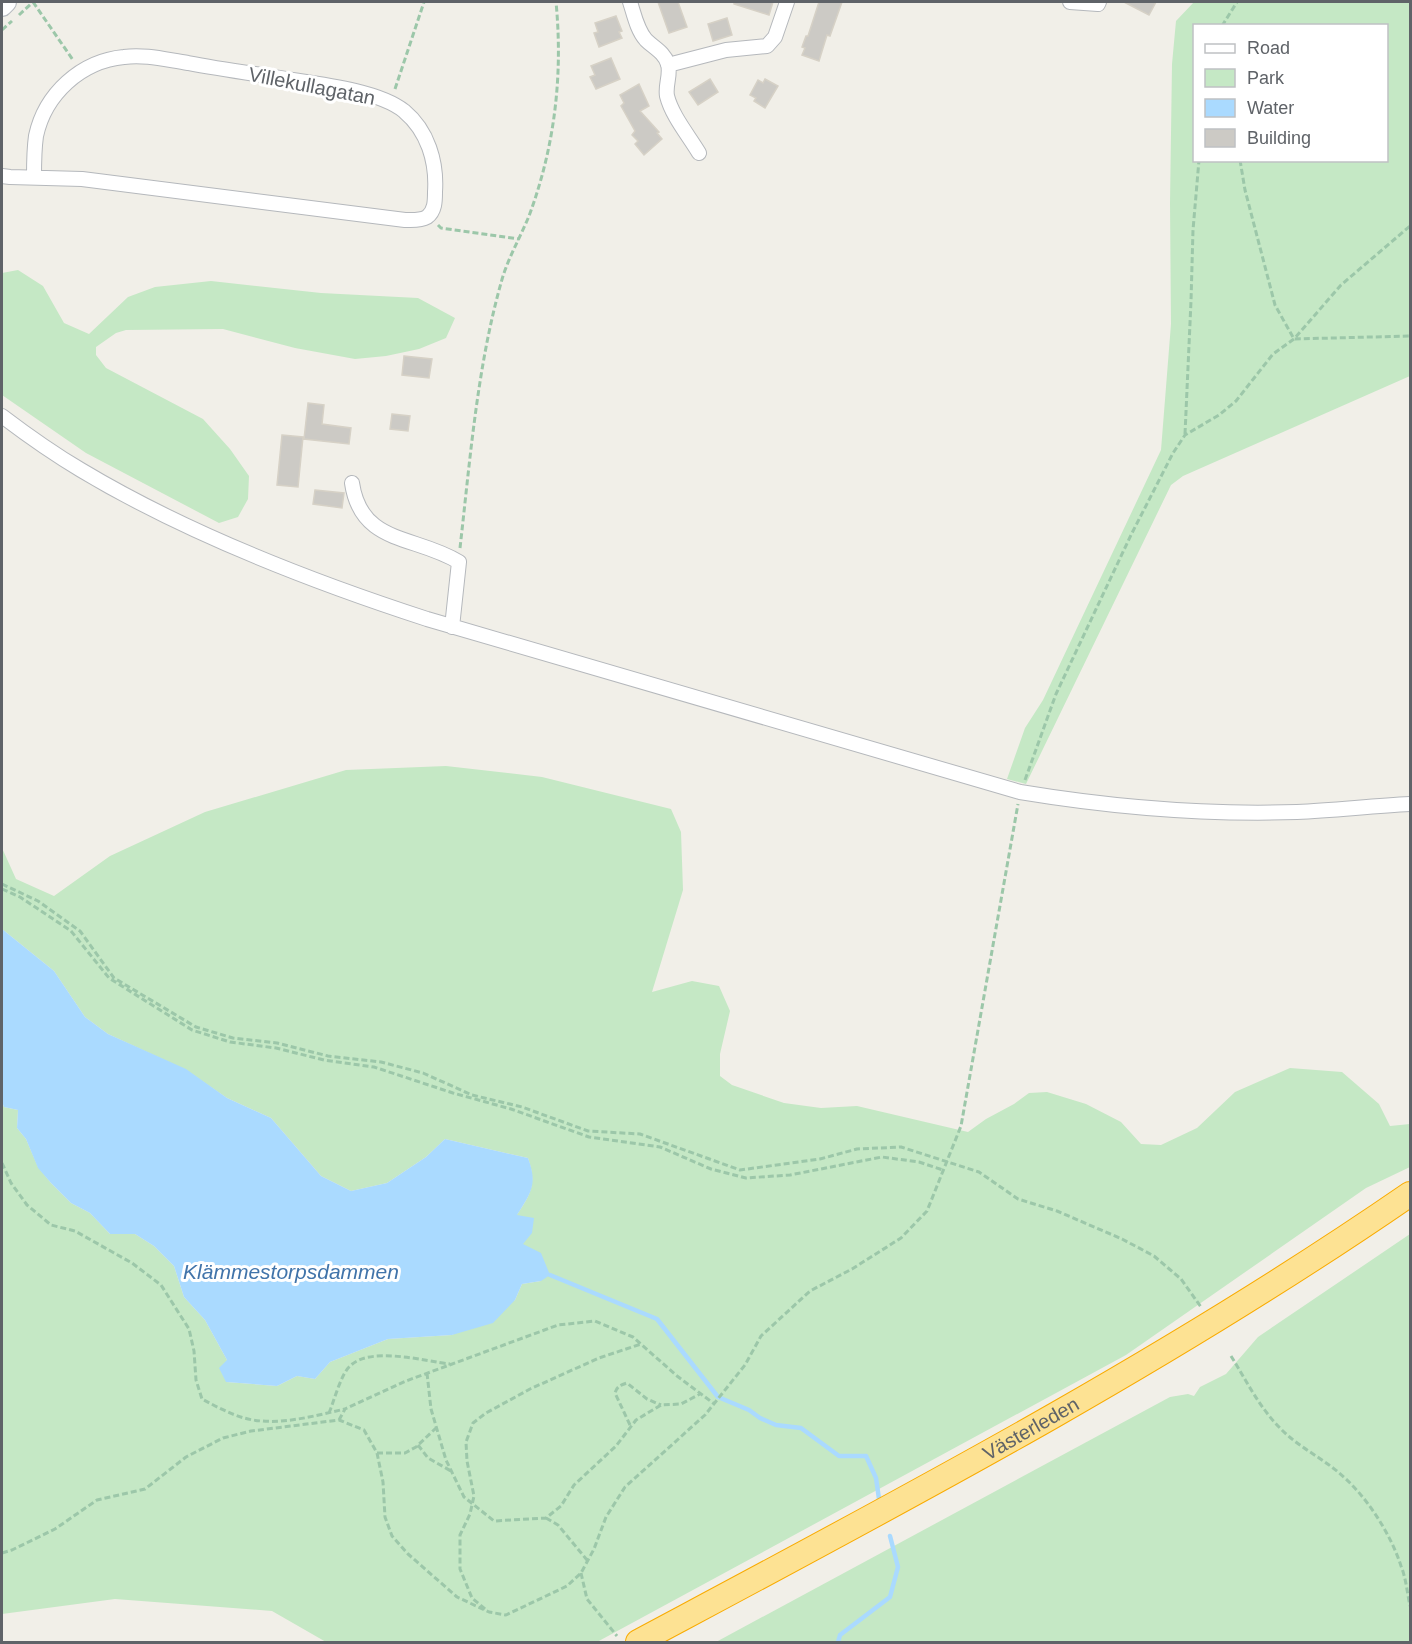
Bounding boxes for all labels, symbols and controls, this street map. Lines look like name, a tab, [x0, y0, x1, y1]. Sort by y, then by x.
legend	[1193, 24, 1388, 162]
text: Road	[1247, 38, 1290, 58]
street label: Villekullagatan	[247, 63, 377, 109]
text: Park	[1247, 68, 1285, 88]
text: Water	[1247, 98, 1294, 118]
text: Building	[1247, 128, 1311, 148]
water label: Klämmestorpsdammen	[183, 1260, 399, 1283]
street label: Västerleden	[979, 1393, 1083, 1464]

